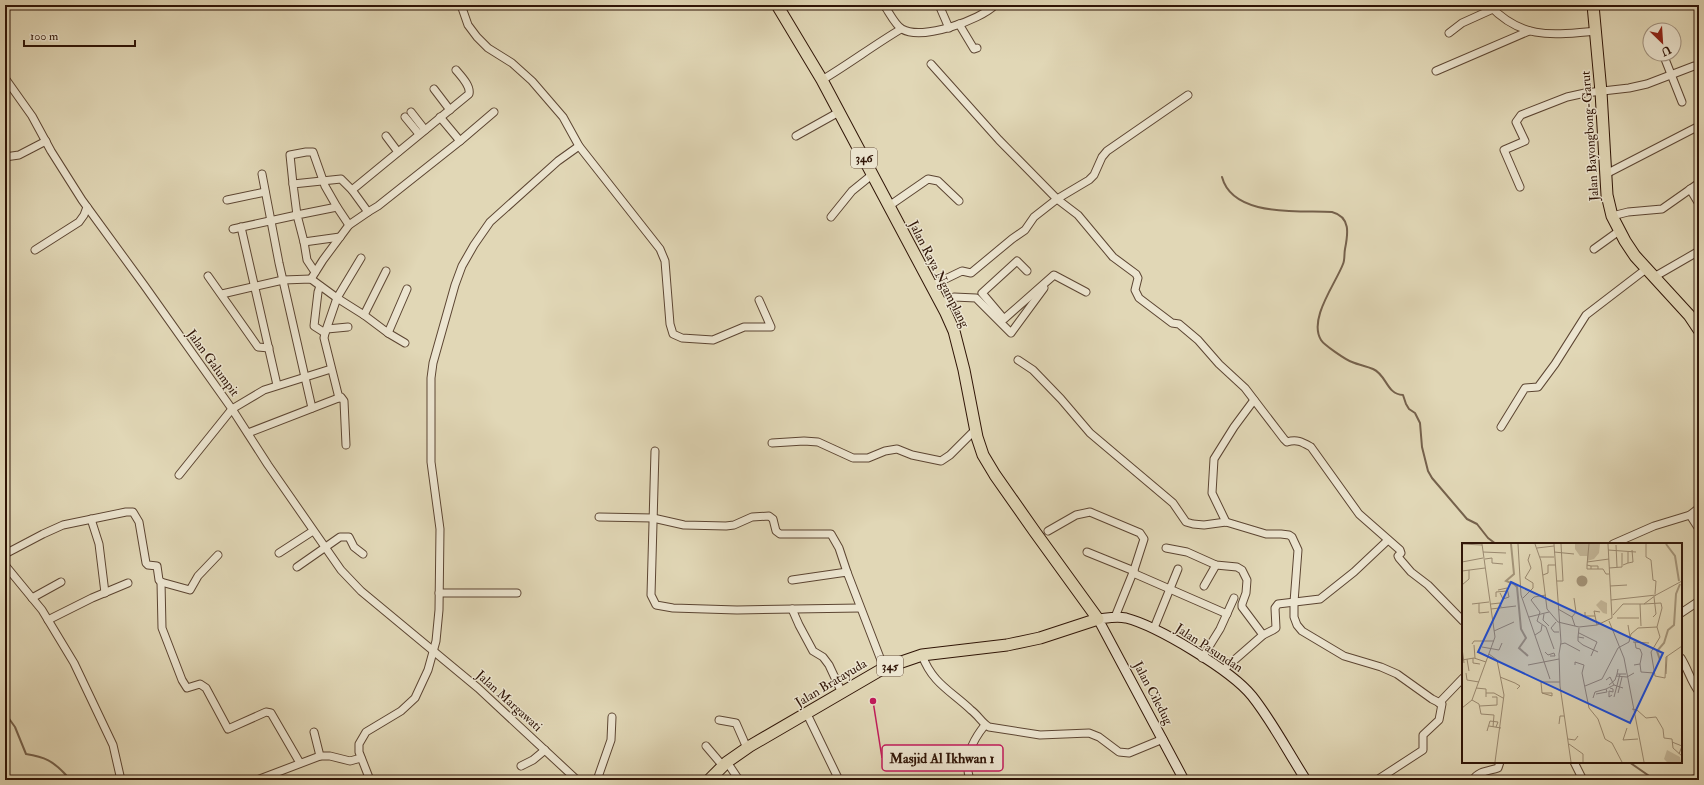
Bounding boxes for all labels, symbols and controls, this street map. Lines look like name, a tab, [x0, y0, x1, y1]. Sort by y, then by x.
scale bar	[24, 22, 135, 48]
north arrow	[1642, 22, 1682, 62]
text: 100 m	[30, 29, 59, 44]
text: U	[1658, 43, 1673, 59]
street label: Jalan Bayongbong-Garut	[1577, 70, 1604, 203]
road number: 346	[851, 148, 877, 168]
street label: Jalan Raya Ngamplang	[904, 217, 973, 331]
street label: Jalan Galumpit	[182, 326, 243, 400]
inset map	[1462, 543, 1682, 763]
street label: Jalan Pasundan	[1171, 620, 1246, 676]
street label: Jalan Bratayuda	[791, 655, 871, 712]
road number: 345	[877, 656, 903, 676]
street label: Jalan Ciledug	[1129, 658, 1177, 728]
street label: Jalan Margawati	[472, 666, 546, 735]
callout: Masjid Al Ikhwan 1	[882, 745, 1003, 771]
text: Masjid Al Ikhwan 1	[888, 750, 995, 767]

